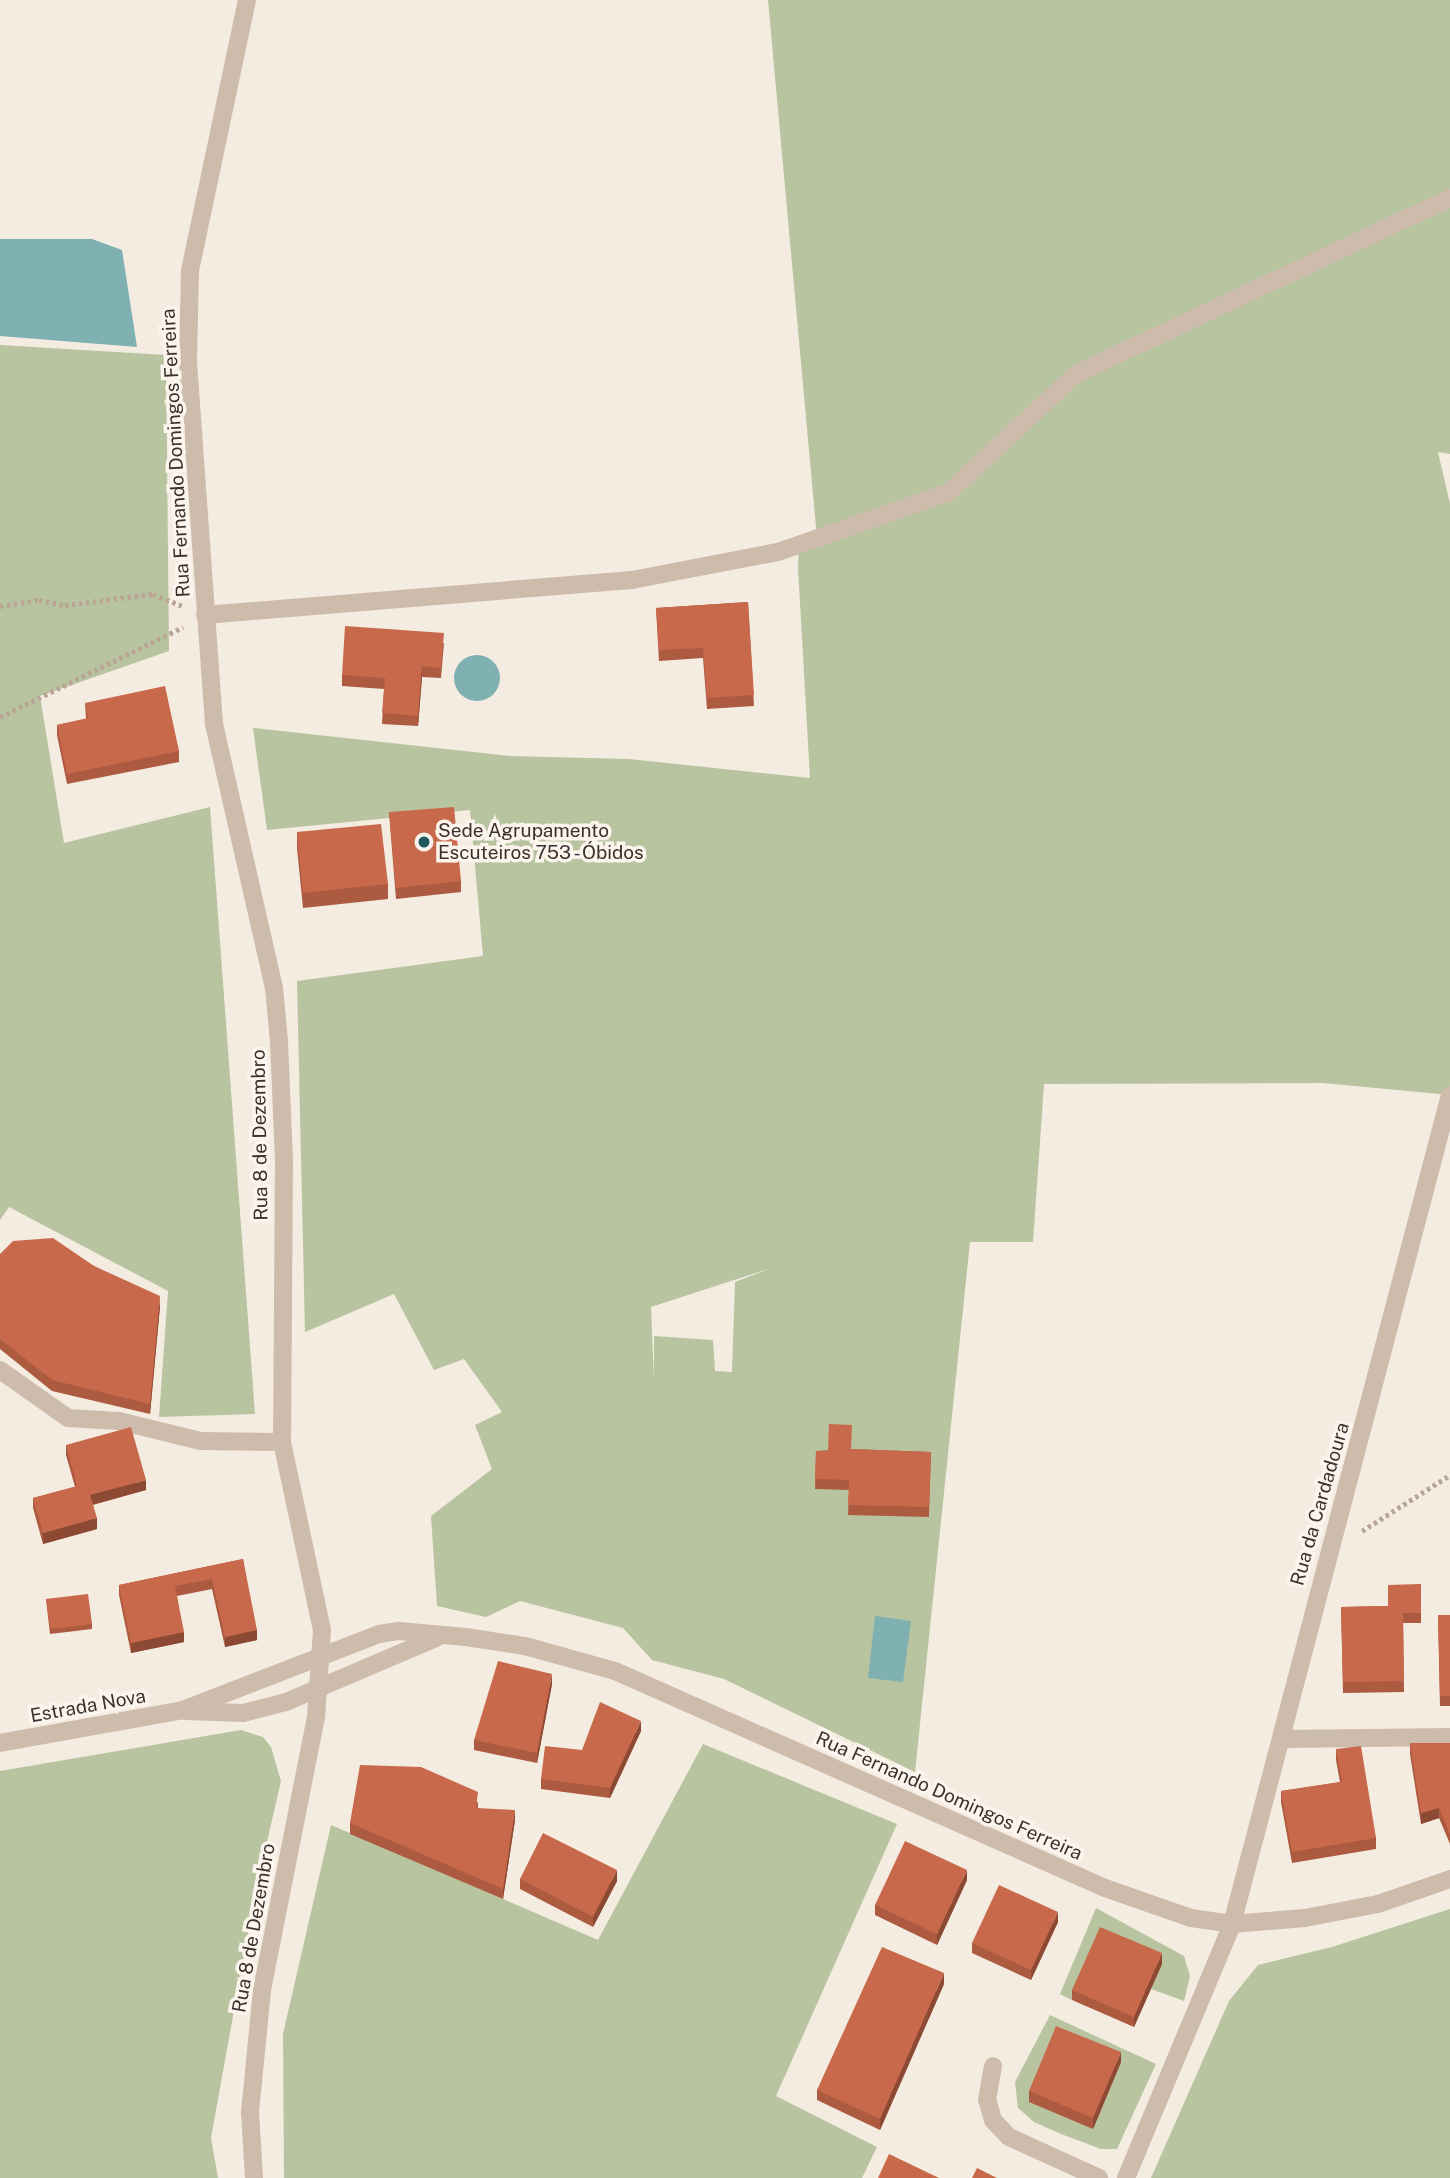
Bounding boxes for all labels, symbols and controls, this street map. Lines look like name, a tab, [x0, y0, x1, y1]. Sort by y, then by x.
street label: Rua Fernando Domingos Ferreira	[157, 308, 195, 598]
place label: Sede Agrupamento Escuteiros 753 - Óbidos	[438, 820, 649, 864]
marker: Sede Agrupamento Escuteiros 753 - Óbidos	[416, 834, 432, 850]
street label: Rua 8 de Dezembro	[247, 1049, 273, 1221]
street label: Rua da Cardadoura	[1286, 1420, 1354, 1588]
street label: Estrada Nova	[28, 1685, 148, 1727]
street label: Rua Fernando Domingos Ferreira	[812, 1727, 1086, 1865]
street label: Rua 8 de Dezembro	[228, 1841, 280, 2015]

